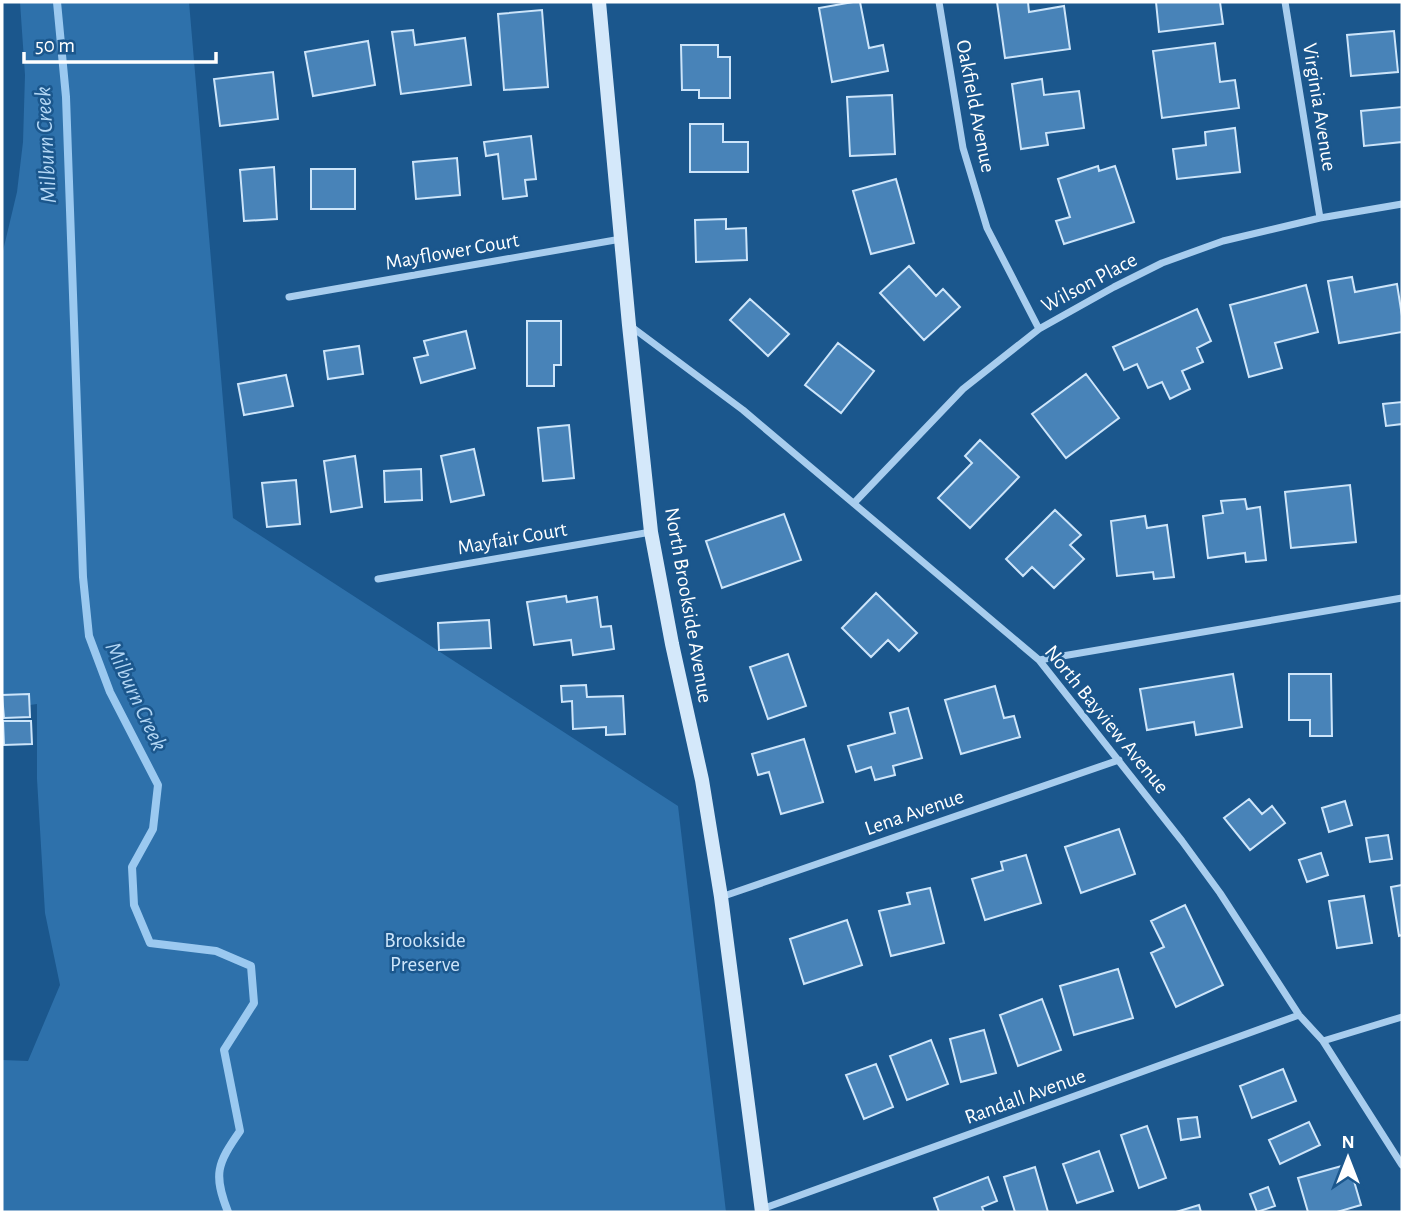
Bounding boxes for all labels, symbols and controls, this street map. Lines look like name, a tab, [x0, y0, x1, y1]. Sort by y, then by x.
scale bar	[24, 21, 217, 65]
text: 50 m	[35, 35, 75, 56]
street label: Oakfield Avenue	[952, 38, 999, 174]
street label: Virginia Avenue	[1299, 42, 1340, 173]
water label: Milburn Creek	[32, 85, 61, 204]
street label: Mayflower Court	[384, 229, 521, 274]
street label: Wilson Place	[1038, 249, 1140, 316]
street label: North Brookside Avenue	[661, 506, 716, 704]
street label: Mayfair Court	[456, 518, 569, 558]
water label: Milburn Creek	[100, 639, 171, 755]
street label: North Bayview Avenue	[1041, 641, 1173, 797]
street label: Lena Avenue	[862, 786, 966, 839]
park label: Brookside Preserve	[384, 930, 466, 975]
street label: Randall Avenue	[962, 1065, 1089, 1128]
north arrow	[1313, 1123, 1383, 1193]
text: N	[1341, 1133, 1355, 1152]

